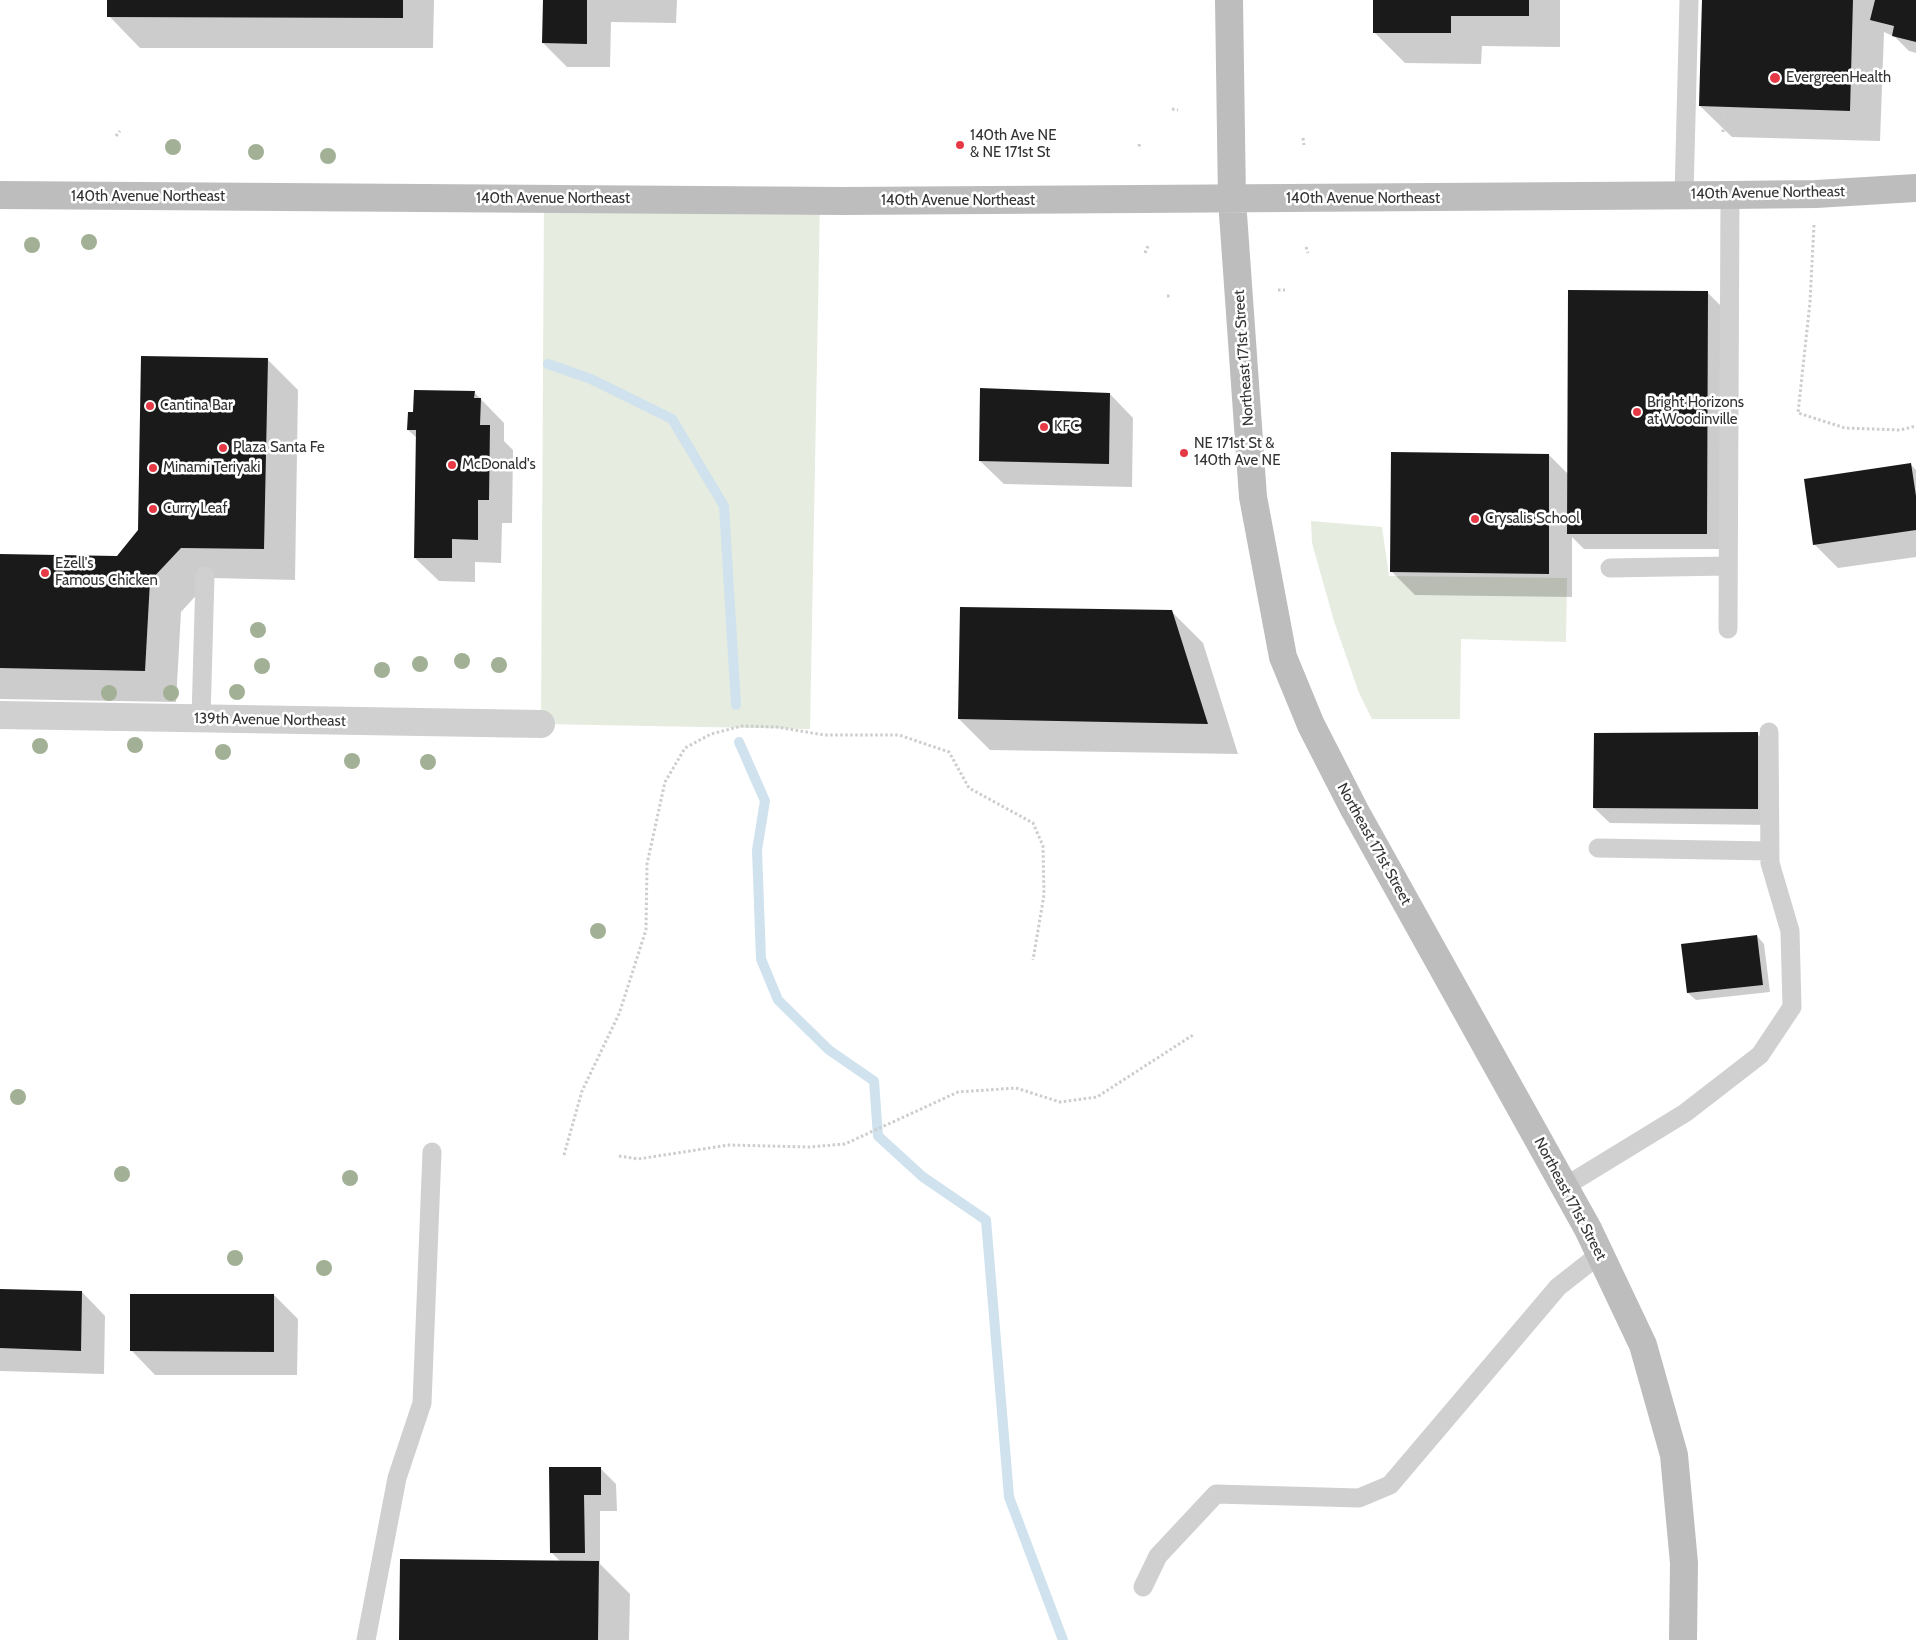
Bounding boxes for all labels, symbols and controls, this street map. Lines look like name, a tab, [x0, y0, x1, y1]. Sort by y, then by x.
place label: EvergreenHealth	[1786, 69, 1891, 87]
marker: EvergreenHealth	[1768, 71, 1782, 85]
place label: 140th Ave NE & NE 171st St	[970, 127, 1056, 162]
marker: 140th Ave NE & NE 171st St	[954, 139, 966, 151]
street label: 140th Avenue Northeast	[1691, 183, 1845, 203]
street label: 140th Avenue Northeast	[71, 188, 225, 206]
street label: 140th Avenue Northeast	[476, 190, 630, 208]
street label: 140th Avenue Northeast	[1286, 190, 1440, 208]
street label: 140th Avenue Northeast	[881, 192, 1035, 210]
street label: Northeast 171st Street	[1230, 289, 1258, 427]
place label: Bright Horizons at Woodinville	[1647, 394, 1744, 429]
place label: Cantina Bar	[160, 397, 233, 415]
marker: Cantina Bar	[144, 400, 156, 412]
marker: Bright Horizons at Woodinville	[1631, 406, 1643, 418]
place label: KFC	[1054, 418, 1079, 436]
marker: KFC	[1038, 421, 1050, 433]
place label: NE 171st St & 140th Ave NE	[1194, 435, 1280, 470]
place label: Plaza Santa Fe	[233, 439, 325, 457]
marker: Plaza Santa Fe	[217, 442, 229, 454]
marker: NE 171st St & 140th Ave NE	[1178, 447, 1190, 459]
place label: McDonald's	[462, 456, 536, 474]
place label: Minami Teriyaki	[163, 459, 260, 477]
marker: McDonald's	[446, 459, 458, 471]
marker: Minami Teriyaki	[147, 462, 159, 474]
place label: Curry Leaf	[163, 500, 227, 518]
marker: Curry Leaf	[147, 503, 159, 515]
place label: Crysalis School	[1485, 510, 1580, 528]
marker: Crysalis School	[1469, 513, 1481, 525]
place label: Ezell's Famous Chicken	[55, 555, 158, 590]
marker: Ezell's Famous Chicken	[39, 567, 51, 579]
street label: 139th Avenue Northeast	[194, 710, 346, 730]
street label: Northeast 171st Street	[1333, 780, 1415, 908]
street label: Northeast 171st Street	[1530, 1134, 1610, 1264]

